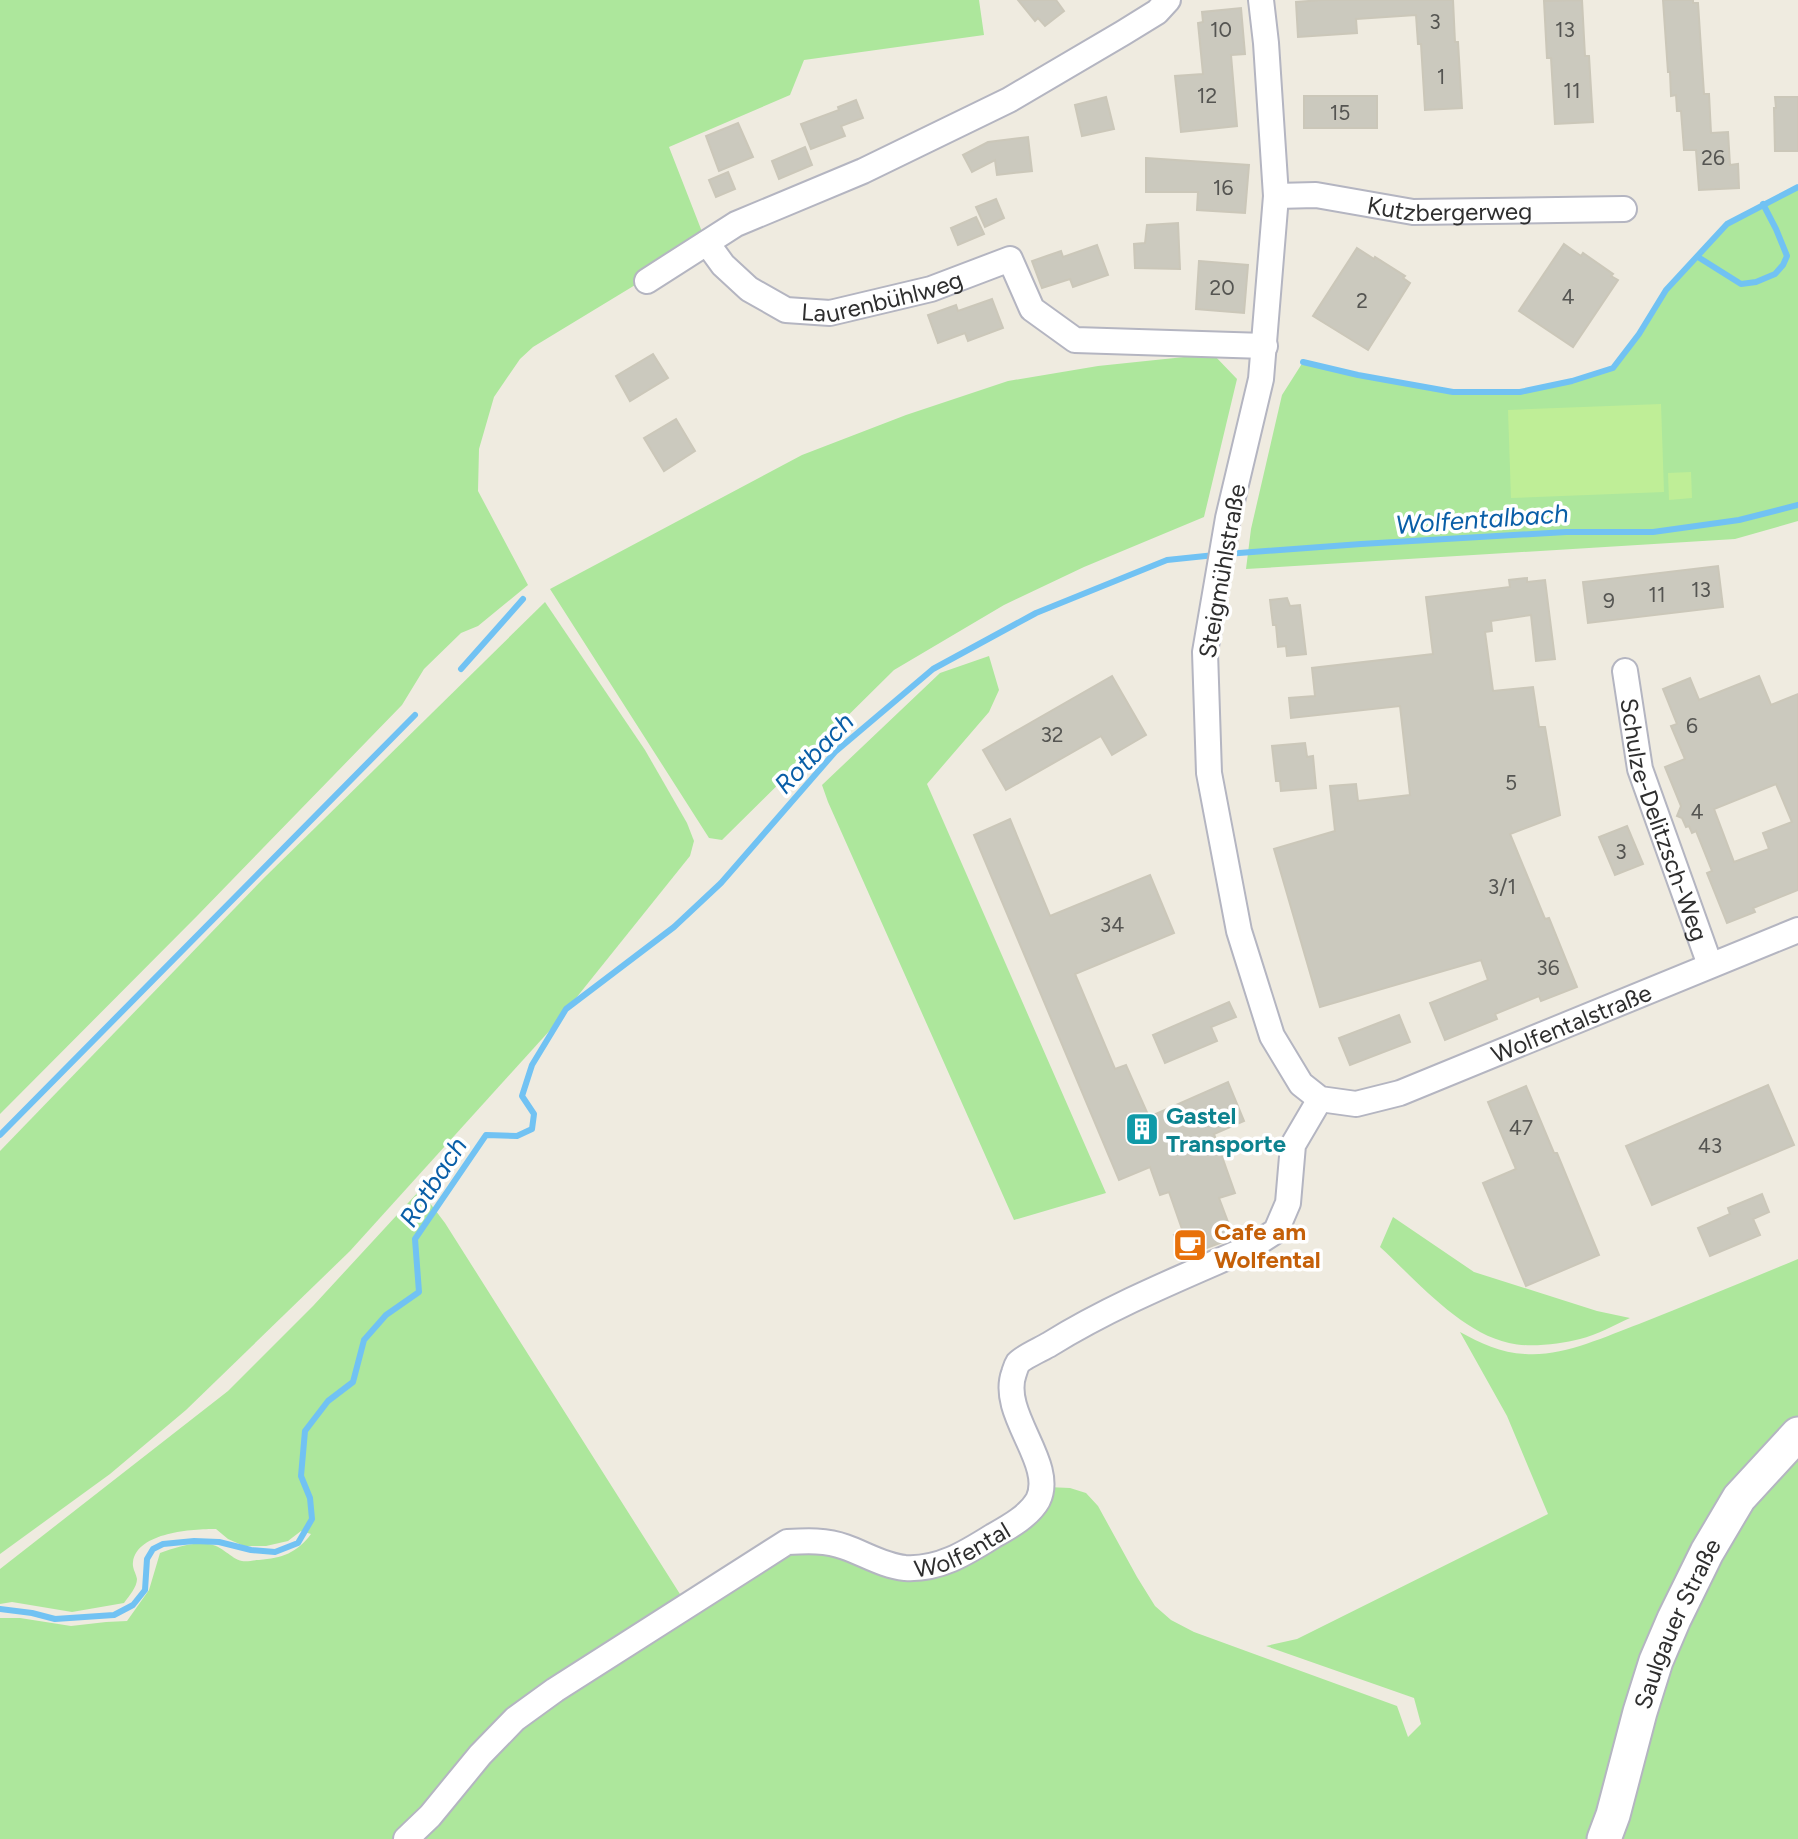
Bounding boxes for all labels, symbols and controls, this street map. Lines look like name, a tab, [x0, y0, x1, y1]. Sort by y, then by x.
house number: 3	[1429, 9, 1441, 34]
house number: 10	[1210, 17, 1232, 42]
house number: 13	[1555, 17, 1575, 42]
house number: 1	[1437, 64, 1445, 89]
house number: 11	[1563, 78, 1581, 103]
house number: 12	[1197, 83, 1217, 108]
house number: 15	[1330, 100, 1350, 125]
house number: 26	[1701, 145, 1725, 170]
house number: 16	[1213, 175, 1233, 200]
street label: Kutzbergerweg	[1365, 190, 1532, 227]
street label: Laurenbühlweg	[800, 264, 966, 328]
house number: 20	[1209, 275, 1235, 300]
house number: 4	[1561, 284, 1575, 309]
house number: 2	[1356, 288, 1368, 313]
street label: Steigmühlstraße	[1192, 482, 1252, 660]
water label: Wolfentalbach	[1394, 497, 1570, 541]
house number: 13	[1691, 577, 1711, 602]
house number: 11	[1648, 582, 1666, 607]
house number: 9	[1603, 588, 1615, 613]
street label: Schulze-Delitzsch-Weg	[1615, 696, 1715, 945]
water label: Rotbach	[768, 706, 860, 800]
house number: 6	[1686, 713, 1698, 738]
house number: 32	[1040, 722, 1064, 747]
house number: 5	[1505, 770, 1517, 795]
house number: 4	[1690, 799, 1704, 824]
house number: 3	[1615, 839, 1627, 864]
house number: 3/1	[1488, 874, 1516, 899]
house number: 34	[1100, 912, 1124, 937]
house number: 36	[1536, 955, 1560, 980]
street label: Wolfentalstraße	[1487, 977, 1656, 1069]
place label: Gastel Transporte	[1166, 1101, 1286, 1158]
building icon: Gastel Transporte	[1123, 1110, 1161, 1148]
house number: 47	[1509, 1115, 1533, 1140]
water label: Rotbach	[392, 1131, 474, 1233]
house number: 43	[1698, 1133, 1722, 1158]
place label: Cafe am Wolfental	[1214, 1217, 1321, 1274]
cafe icon: Cafe am Wolfental	[1171, 1226, 1209, 1264]
street label: Wolfental	[912, 1515, 1015, 1583]
street label: Saulgauer Straße	[1627, 1533, 1727, 1712]

